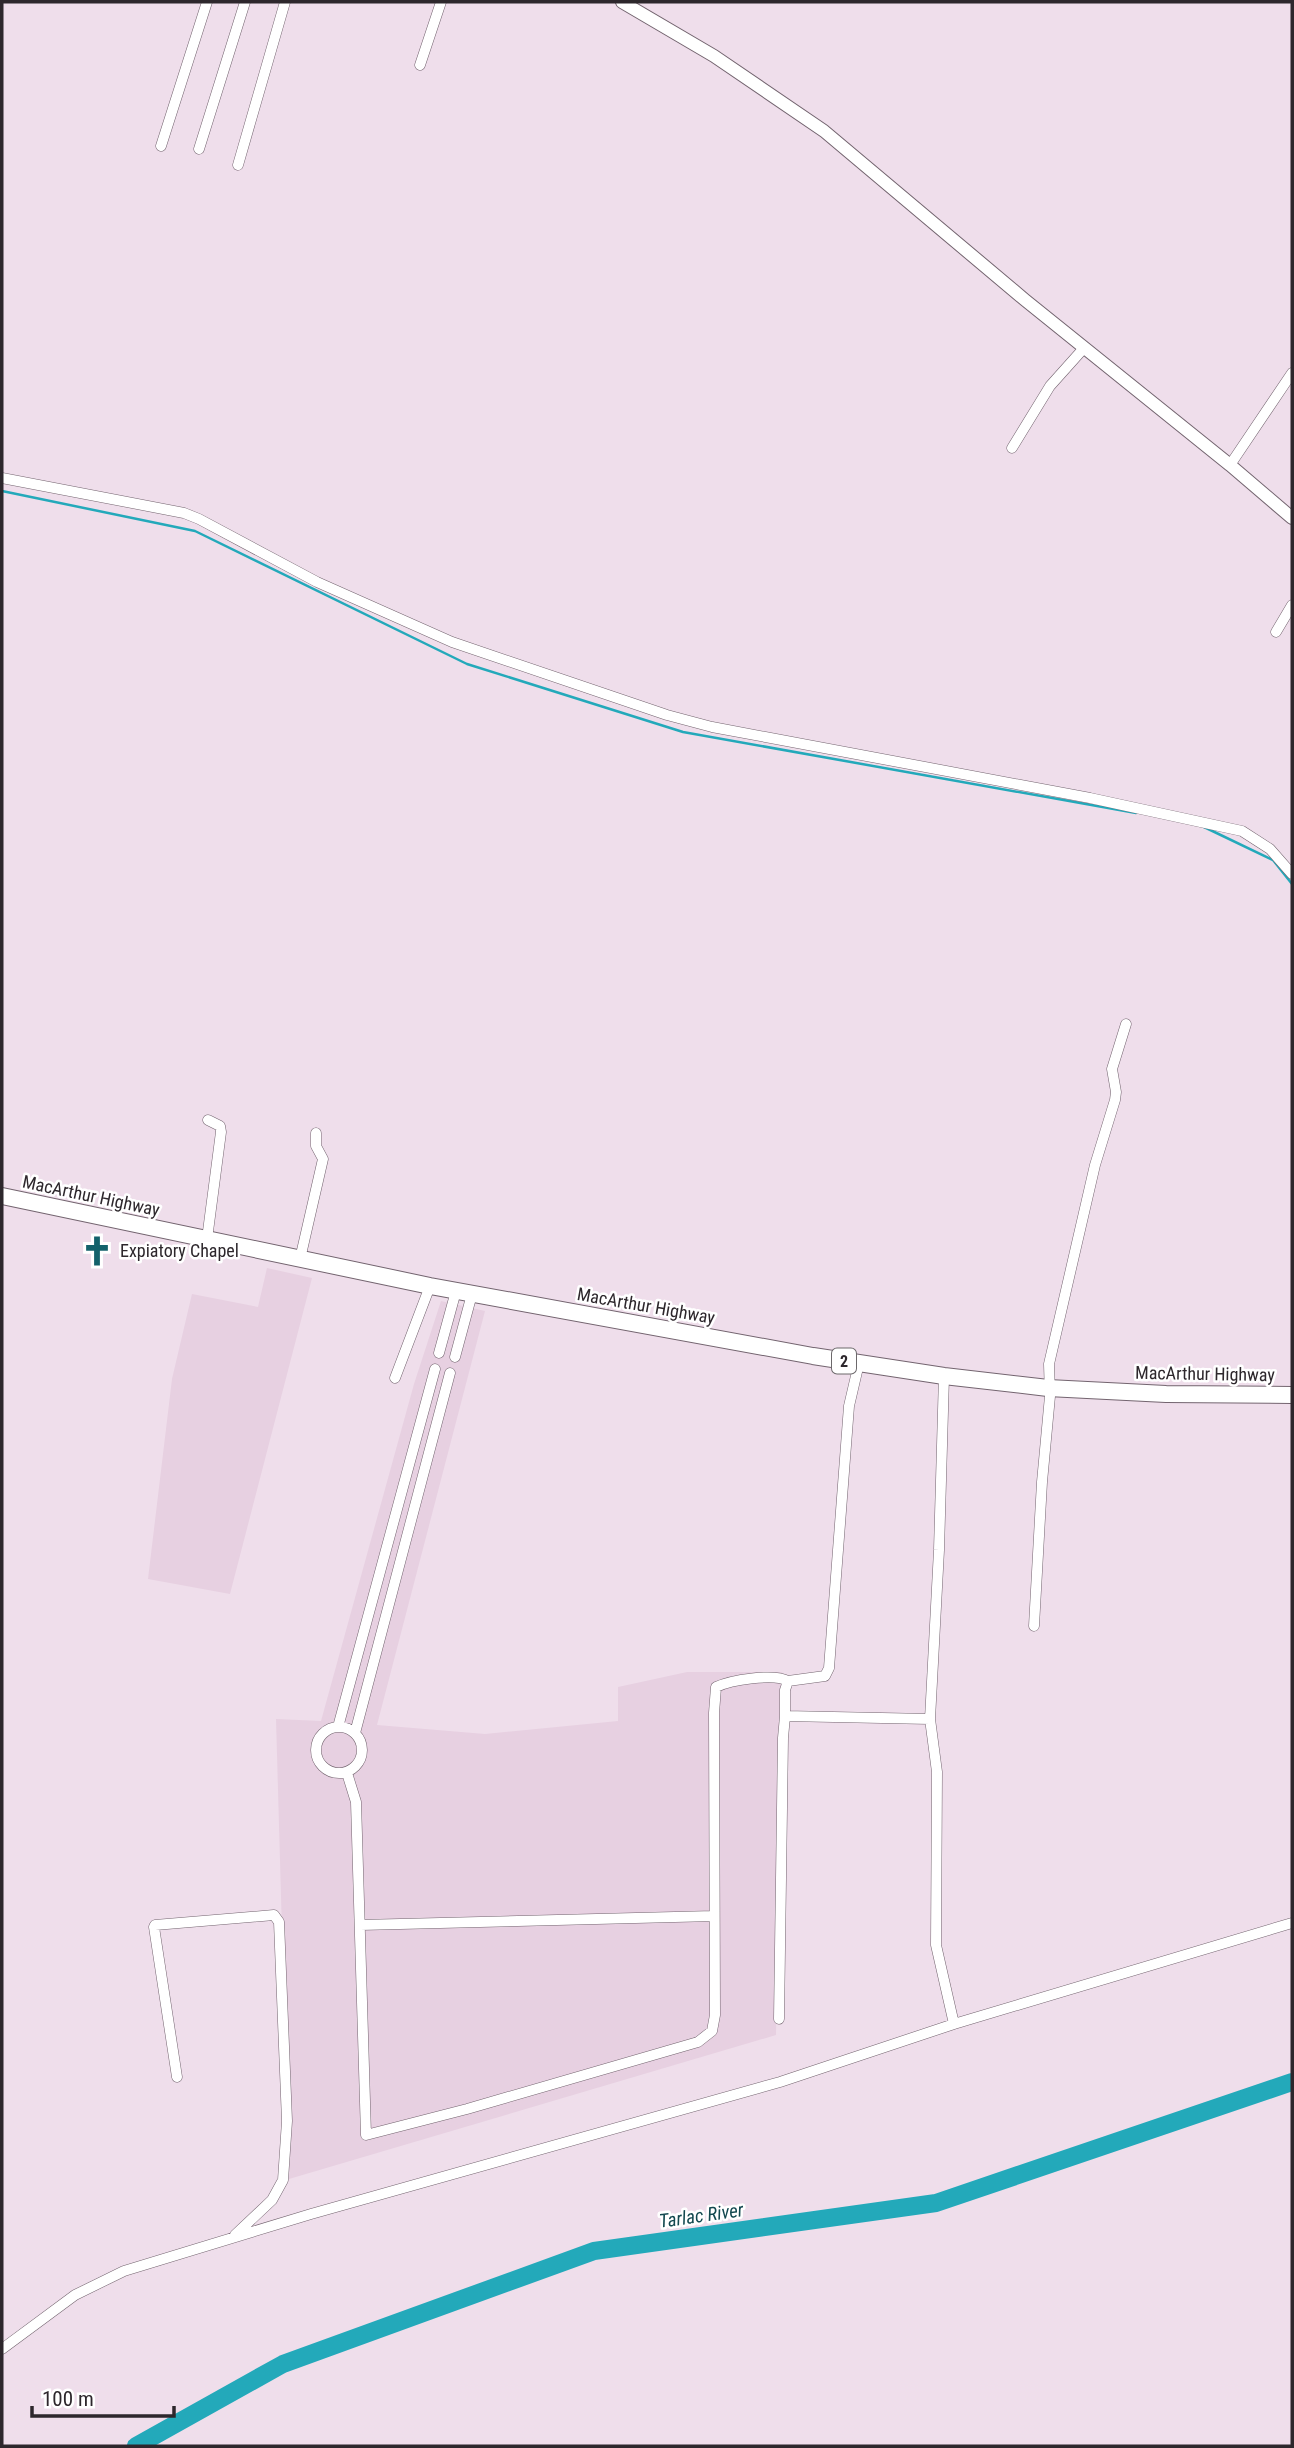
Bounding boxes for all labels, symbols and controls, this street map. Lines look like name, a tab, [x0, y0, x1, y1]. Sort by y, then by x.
street label: MacArthur Highway	[21, 1171, 162, 1220]
church icon: Expiatory Chapel	[80, 1234, 114, 1268]
place label: Expiatory Chapel	[120, 1240, 239, 1261]
street label: MacArthur Highway	[575, 1283, 717, 1328]
road number: 2	[832, 1348, 856, 1373]
street label: MacArthur Highway	[1135, 1362, 1276, 1385]
water label: Tarlac River	[657, 2198, 745, 2233]
scale bar	[32, 2374, 173, 2418]
text: 100 m	[42, 2387, 94, 2411]

